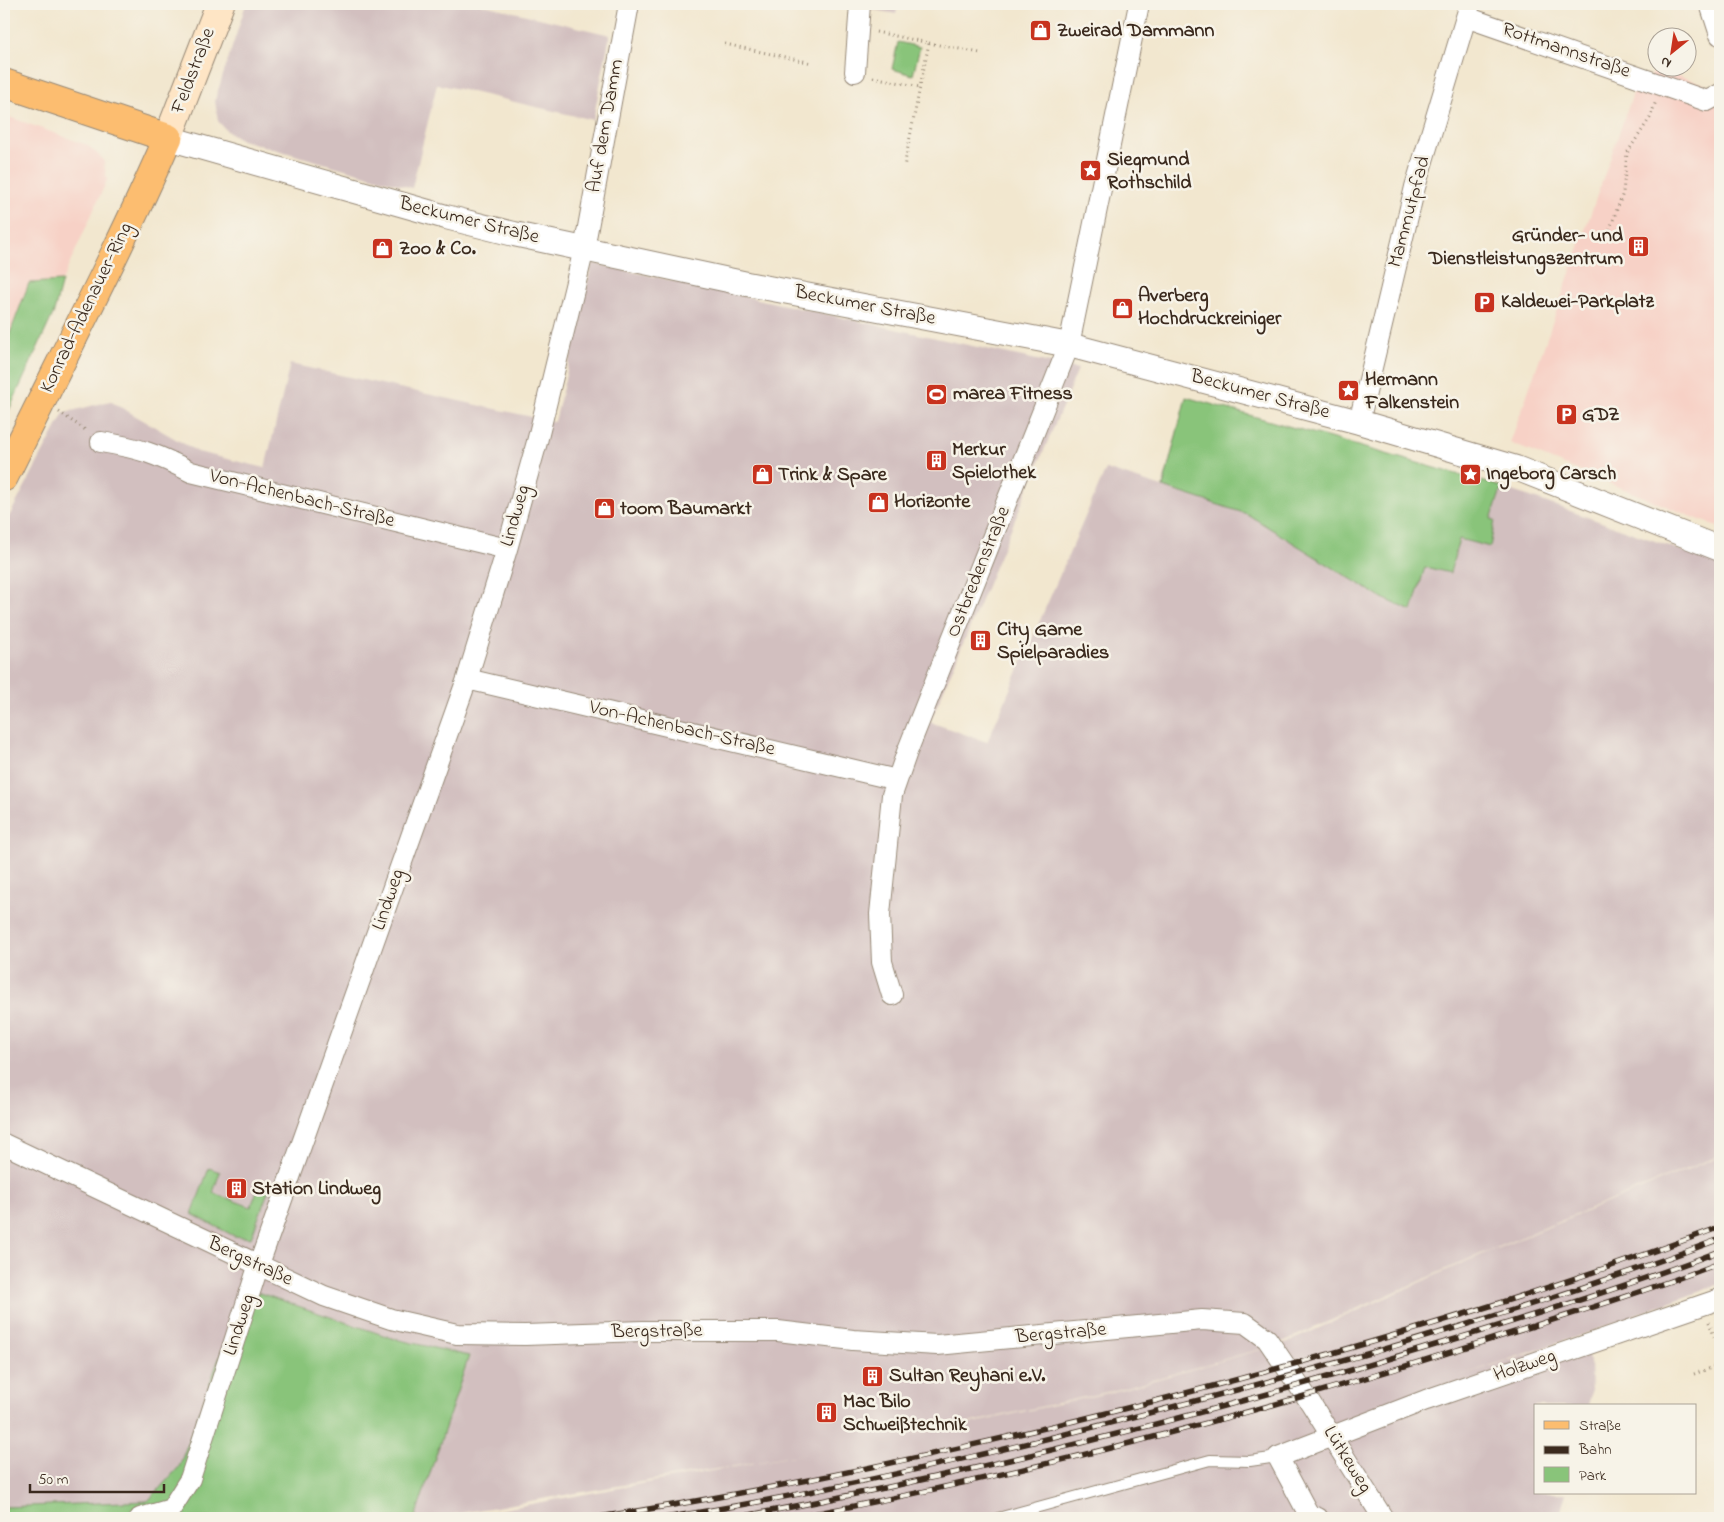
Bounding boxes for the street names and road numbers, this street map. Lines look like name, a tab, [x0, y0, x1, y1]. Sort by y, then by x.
street label: Rottmannstraße	[1498, 15, 1634, 87]
street label: Feldstraße	[164, 24, 224, 119]
street label: Auf dem Damm	[580, 57, 632, 195]
street label: Mammutpfad	[1381, 153, 1439, 271]
street label: Beckumer Straße	[395, 189, 542, 252]
street label: Konrad-Adenauer-Ring	[33, 218, 142, 399]
street label: Beckumer Straße	[791, 278, 938, 334]
street label: Beckumer Straße	[1186, 362, 1333, 428]
street label: Von-Achenbach-Straße	[205, 462, 398, 536]
street label: Lindweg	[493, 482, 540, 551]
street label: Ostbredenstraße	[939, 502, 1019, 642]
street label: Von-Achenbach-Straße	[585, 693, 778, 764]
street label: Lindweg	[365, 865, 414, 935]
street label: Bergstraße	[201, 1229, 297, 1295]
street label: Lindweg	[216, 1290, 265, 1360]
street label: Bergstraße	[1013, 1316, 1108, 1353]
street label: Bergstraße	[610, 1317, 703, 1348]
street label: Holzweg	[1490, 1342, 1560, 1391]
street label: Lütkeweg	[1314, 1421, 1379, 1500]

